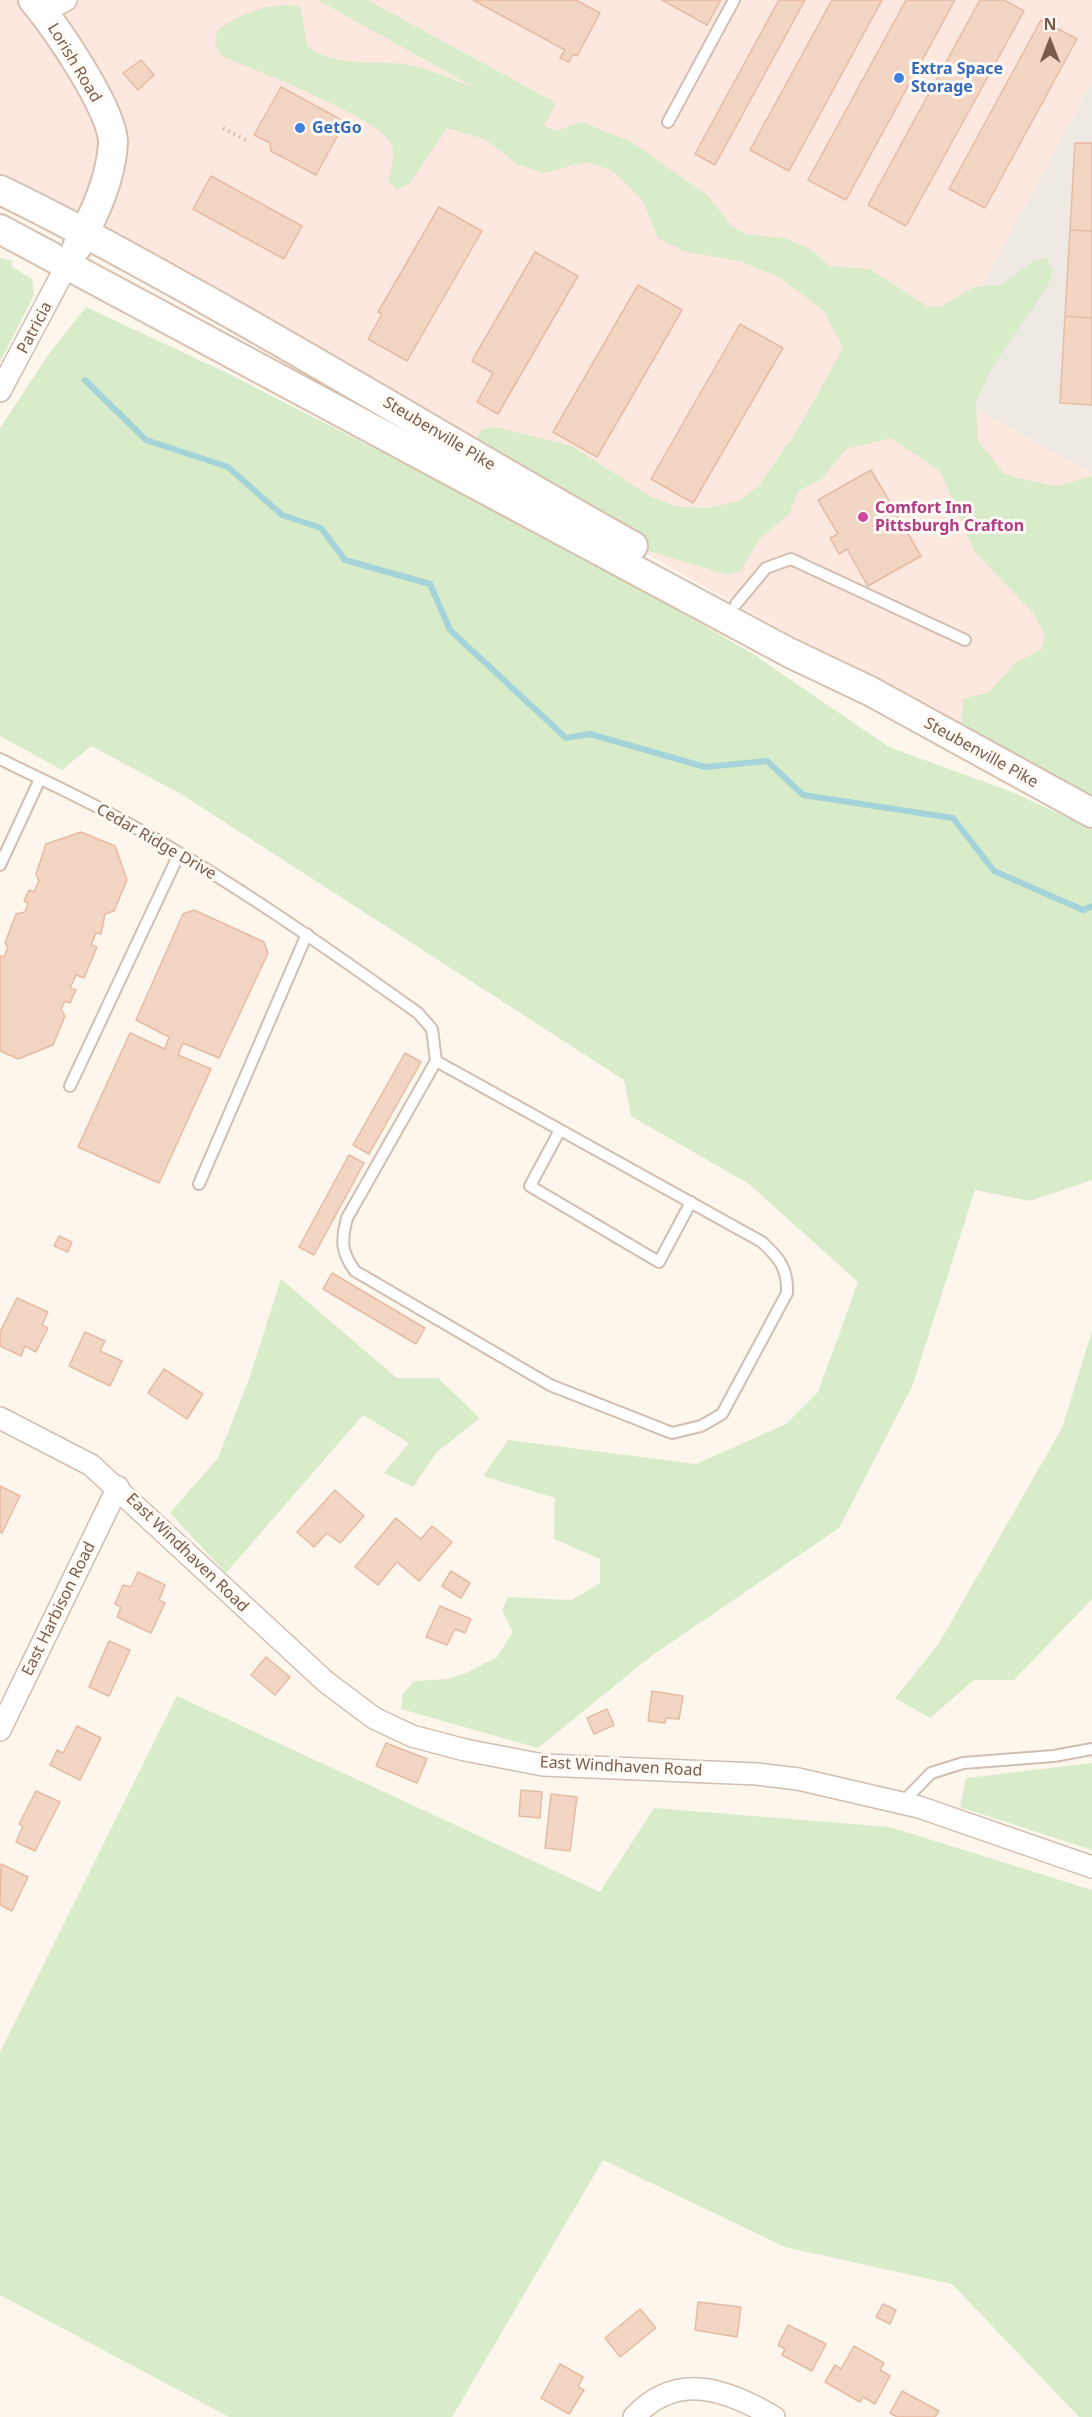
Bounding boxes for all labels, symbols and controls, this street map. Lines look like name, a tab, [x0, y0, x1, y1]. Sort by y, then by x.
north arrow	[1020, 12, 1080, 72]
text: N	[1043, 13, 1057, 35]
street label: Lorish Road	[43, 20, 105, 106]
place label: Extra Space Storage	[911, 59, 1003, 97]
marker: Extra Space Storage	[892, 71, 906, 85]
place label: GetGo	[312, 118, 362, 138]
marker: GetGo	[293, 121, 307, 135]
street label: Patricia	[13, 299, 57, 357]
street label: Steubenville Pike	[379, 393, 499, 475]
place label: Comfort Inn Pittsburgh Crafton	[875, 498, 1024, 536]
marker: Comfort Inn Pittsburgh Crafton	[856, 510, 870, 524]
street label: Steubenville Pike	[921, 714, 1041, 792]
street label: Cedar Ridge Drive	[93, 800, 219, 884]
street label: East Windhaven Road	[122, 1490, 252, 1616]
street label: East Harbison Road	[18, 1539, 100, 1679]
street label: East Windhaven Road	[539, 1753, 703, 1781]

